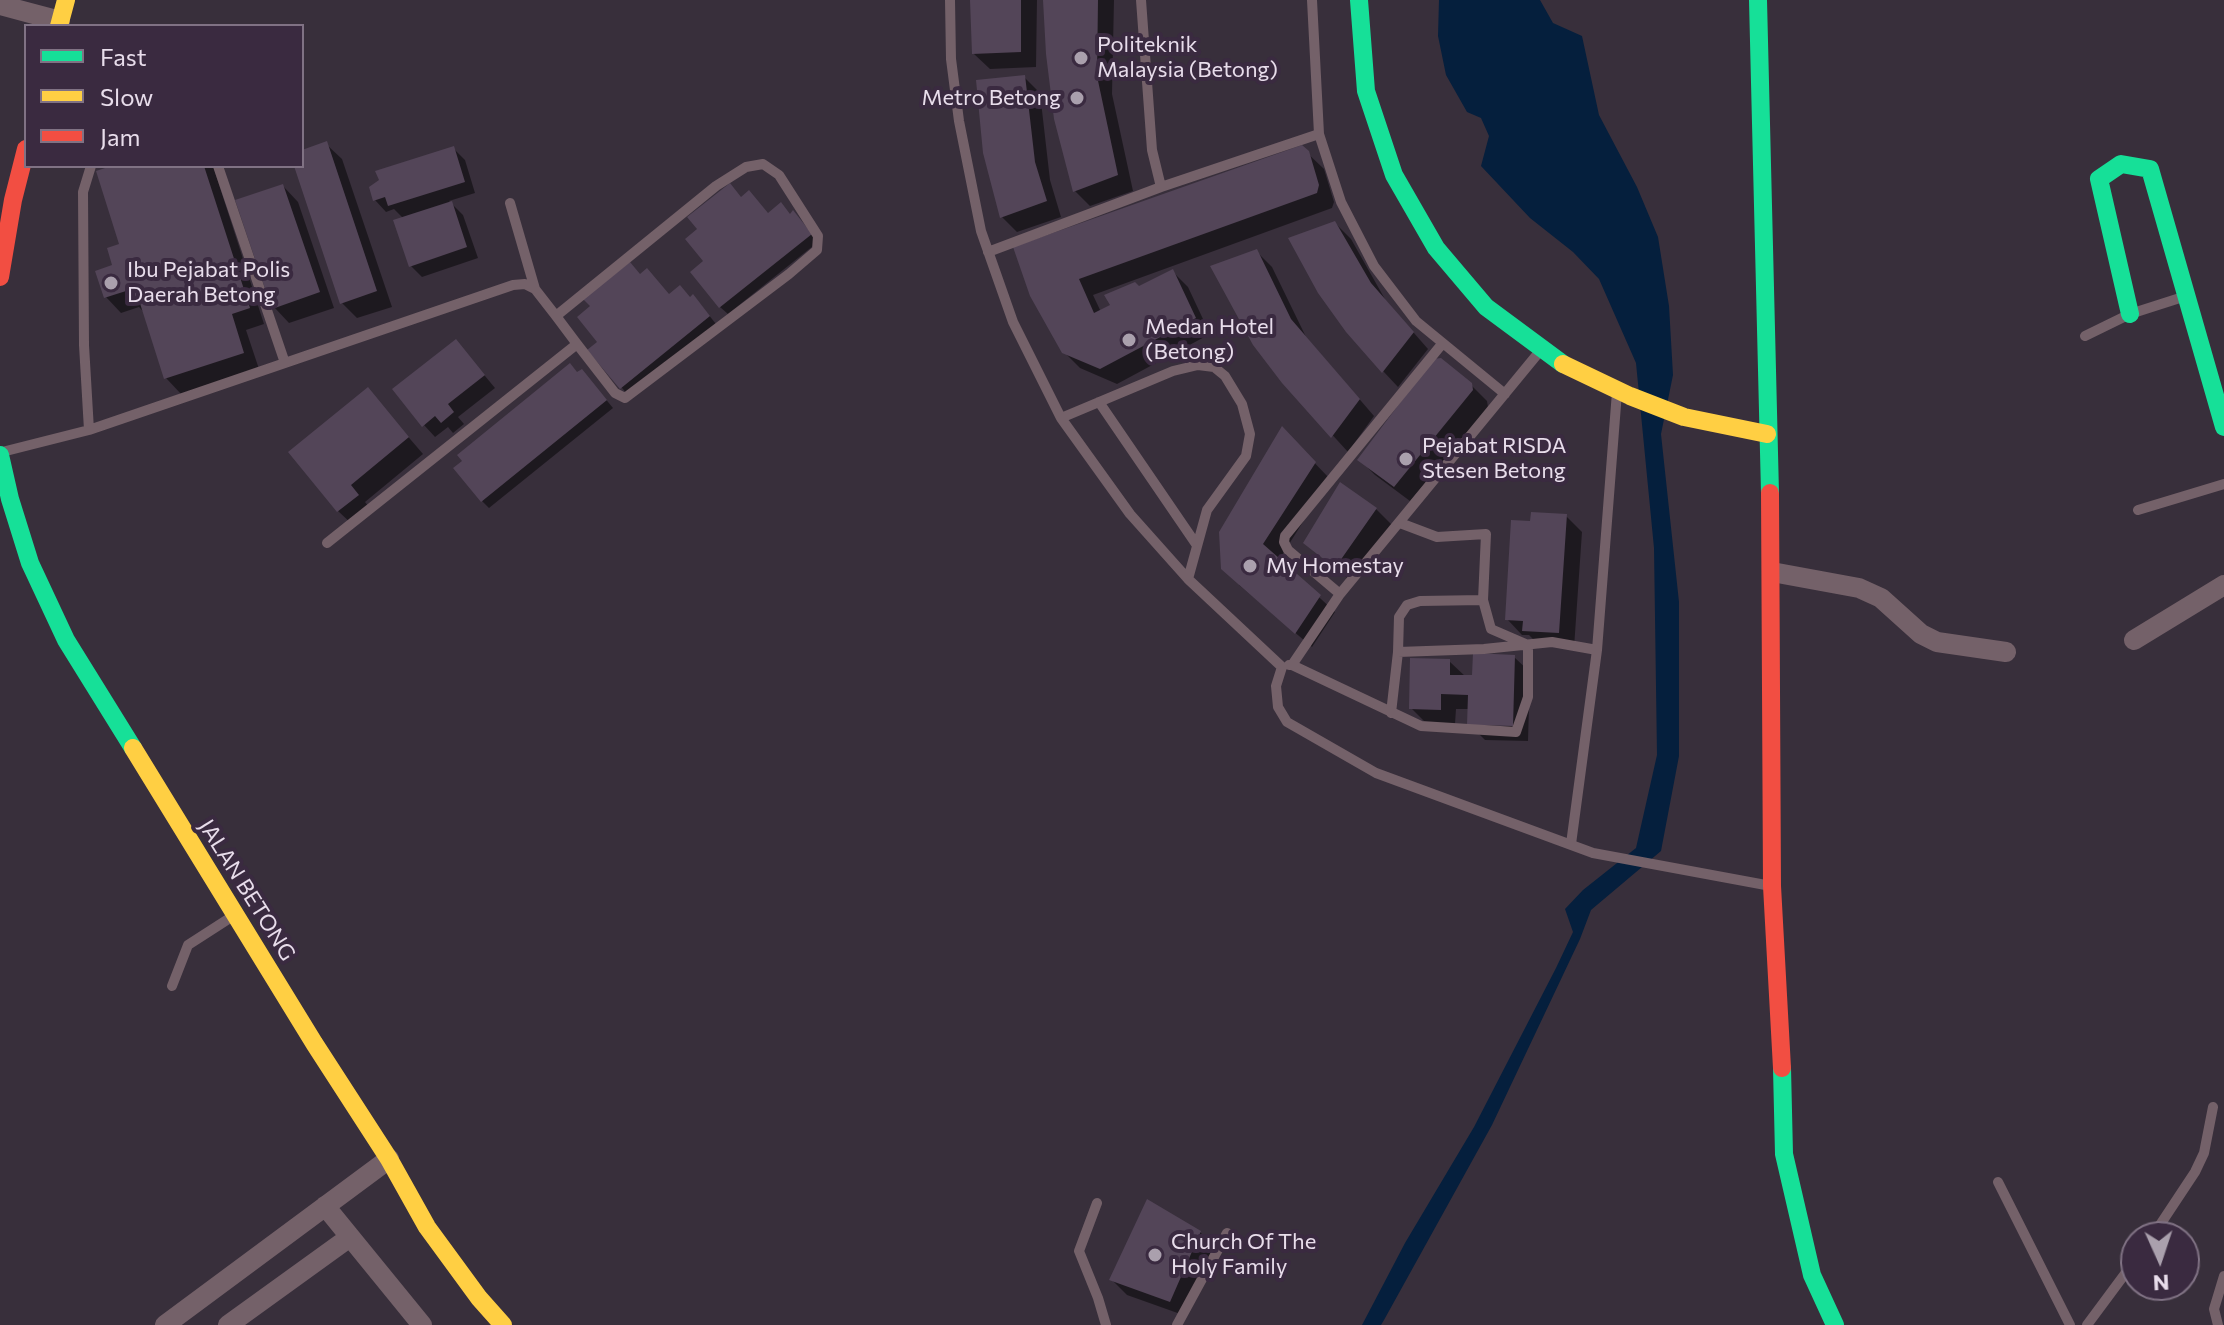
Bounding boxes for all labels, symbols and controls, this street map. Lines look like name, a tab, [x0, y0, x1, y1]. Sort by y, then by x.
legend	[24, 24, 304, 168]
place label: Politeknik Malaysia (Betong)	[1097, 32, 1278, 84]
text: Fast	[100, 42, 147, 71]
marker: Politeknik Malaysia (Betong)	[1072, 49, 1090, 67]
text: Slow	[100, 82, 153, 111]
place label: Metro Betong	[922, 85, 1061, 111]
marker: Metro Betong	[1068, 89, 1086, 107]
text: Jam	[100, 122, 140, 151]
place label: Ibu Pejabat Polis Daerah Betong	[127, 257, 290, 308]
marker: Ibu Pejabat Polis Daerah Betong	[102, 274, 120, 292]
place label: Medan Hotel (Betong)	[1145, 314, 1274, 366]
marker: Medan Hotel (Betong)	[1120, 331, 1138, 349]
place label: Pejabat RISDA Stesen Betong	[1422, 433, 1566, 484]
marker: Pejabat RISDA Stesen Betong	[1397, 450, 1415, 468]
place label: My Homestay	[1266, 553, 1404, 579]
marker: My Homestay	[1241, 557, 1259, 575]
street label: JALAN BETONG	[193, 815, 301, 965]
north arrow	[2120, 1221, 2200, 1301]
place label: Church Of The Holy Family	[1171, 1229, 1316, 1280]
marker: Church Of The Holy Family	[1146, 1246, 1164, 1264]
text: N	[2152, 1270, 2170, 1297]

